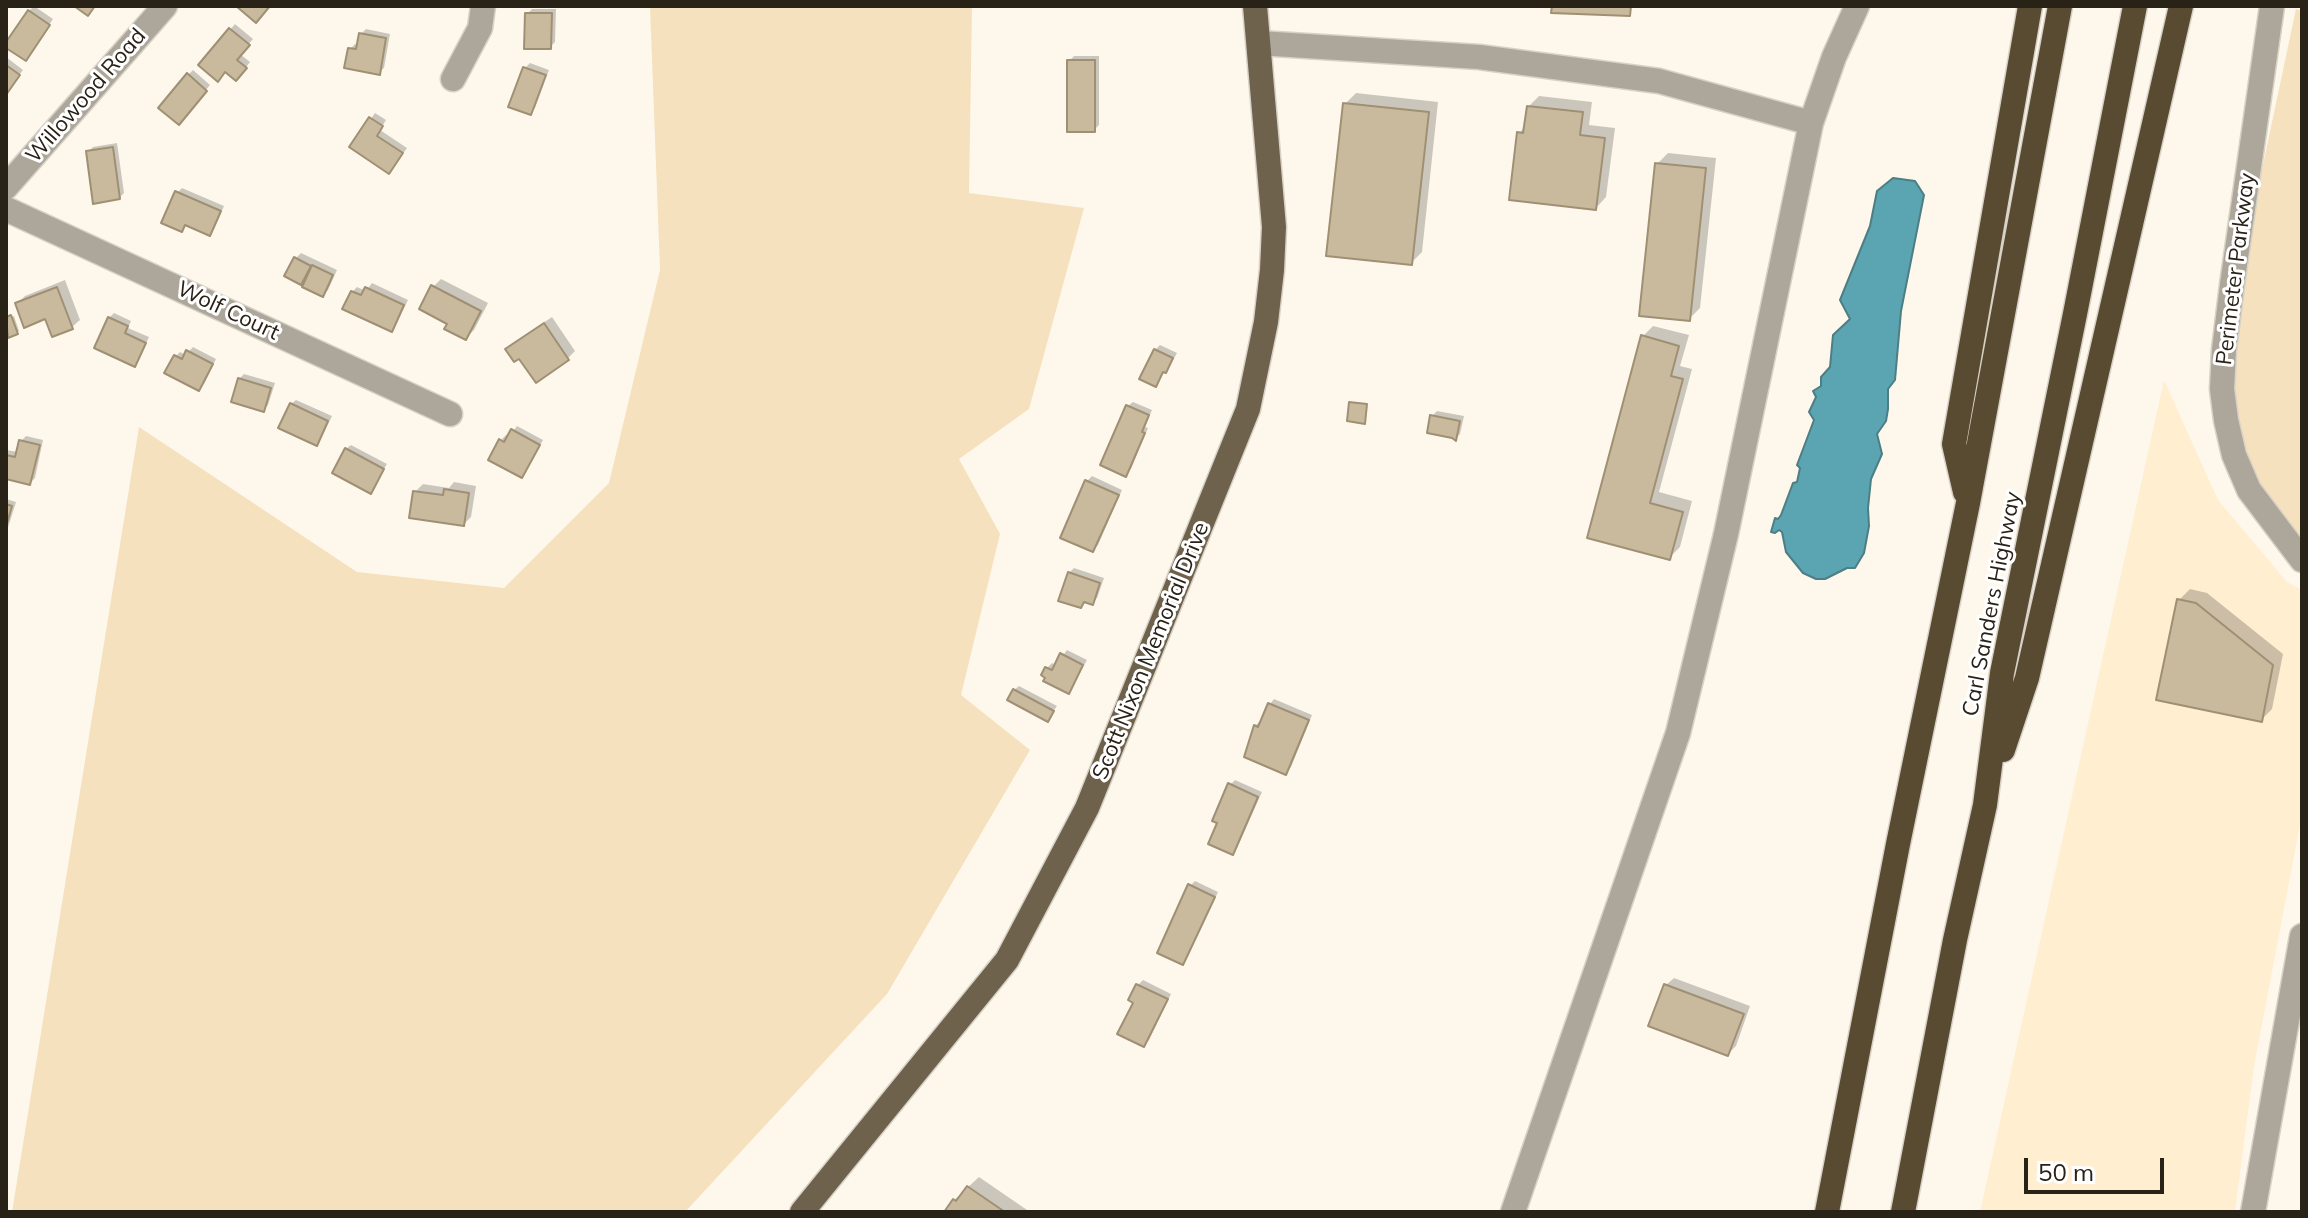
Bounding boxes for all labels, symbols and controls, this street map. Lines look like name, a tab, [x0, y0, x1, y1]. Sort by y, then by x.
street label: Willowood Road	[20, 23, 152, 169]
street label: Perimeter Parkway	[2211, 172, 2261, 366]
street label: Wolf Court	[173, 276, 283, 346]
street label: Carl Sanders Highway	[1957, 490, 2027, 718]
street label: Scott Nixon Memorial Drive	[1087, 518, 1215, 784]
scale bar	[2028, 1142, 2168, 1192]
text: 50 m	[2038, 1157, 2094, 1187]

